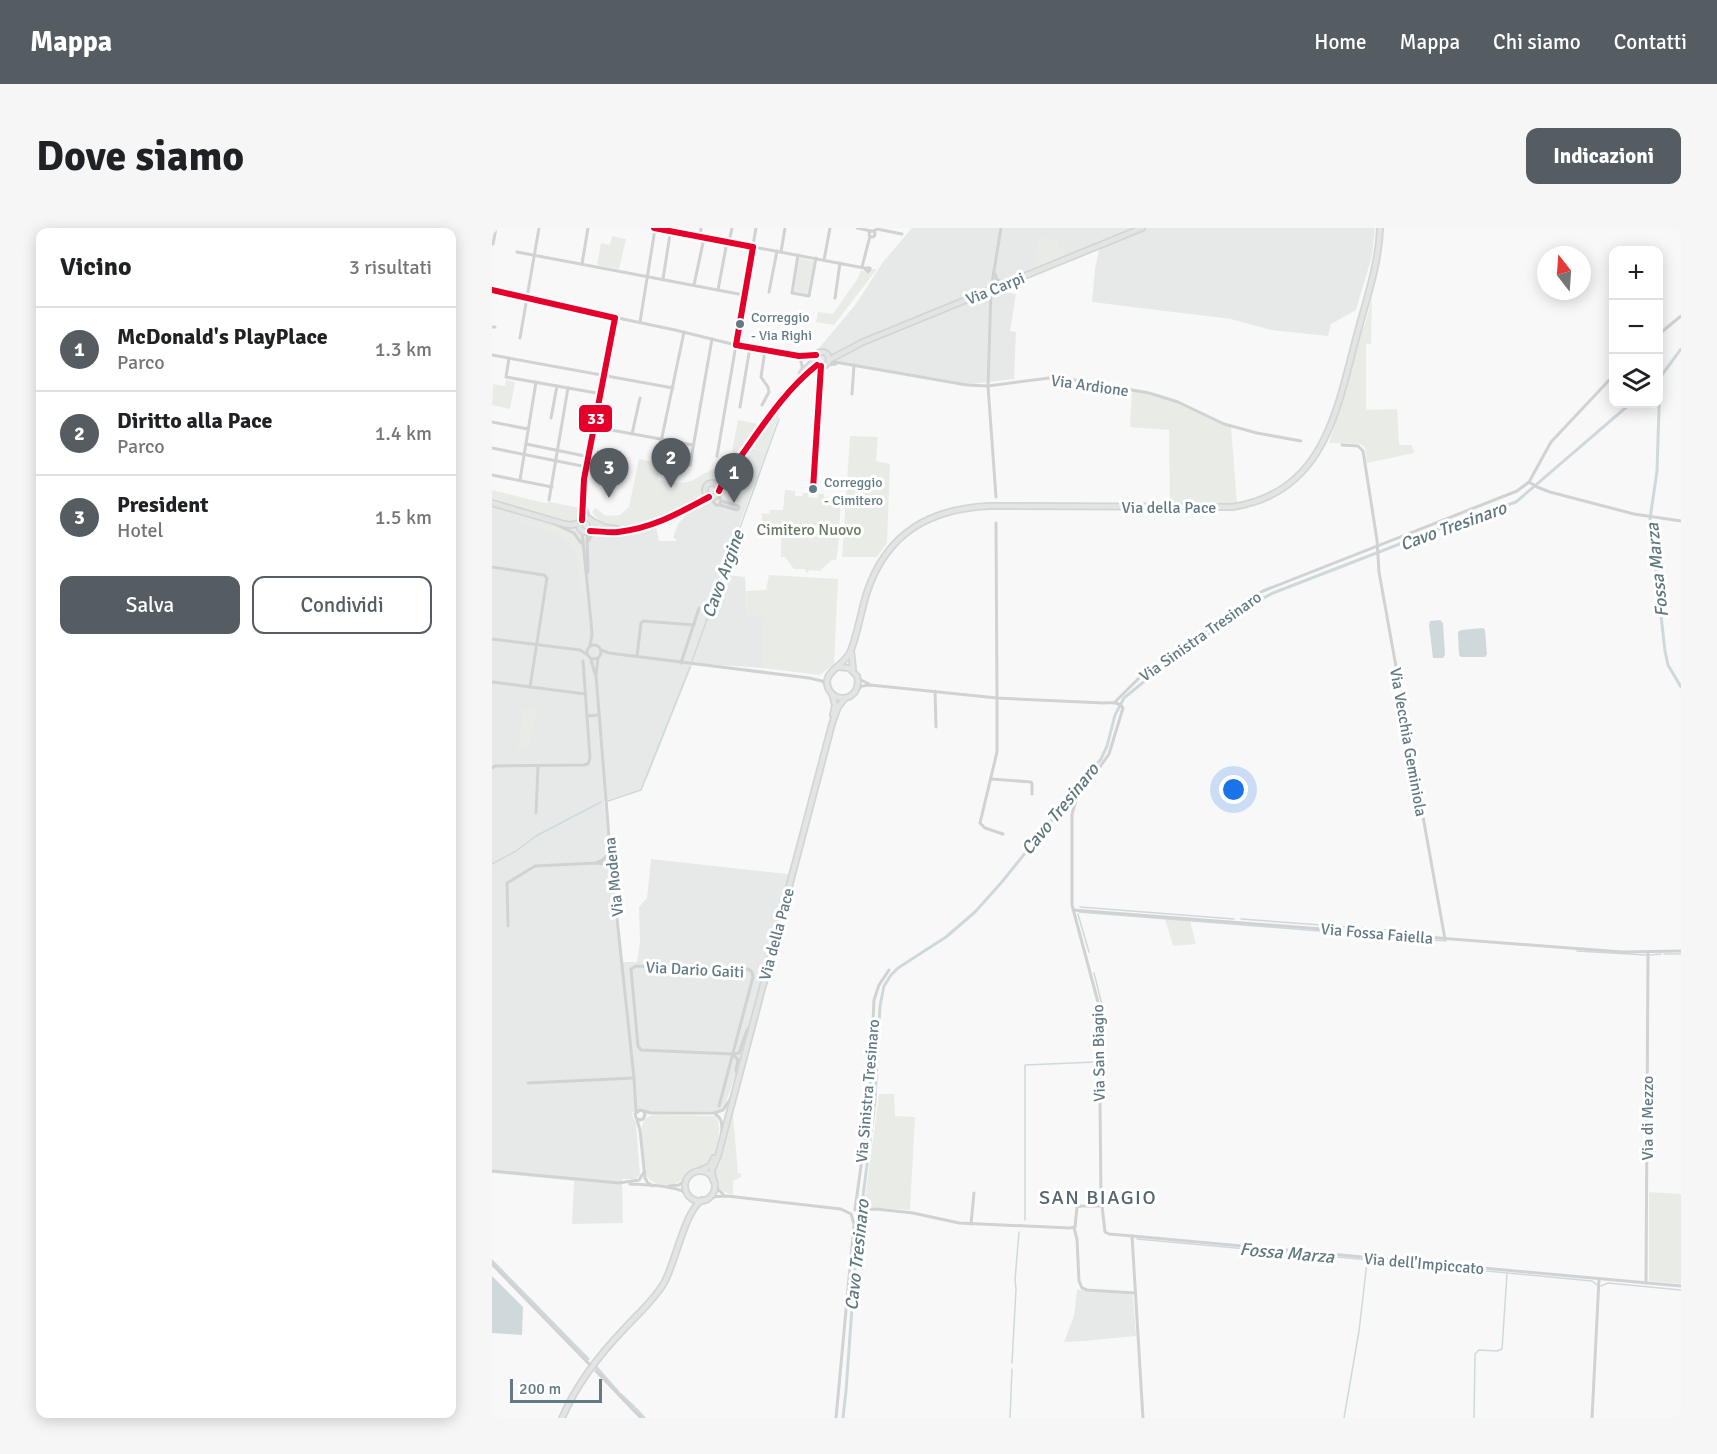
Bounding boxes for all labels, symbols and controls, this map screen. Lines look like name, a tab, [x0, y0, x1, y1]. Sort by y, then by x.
text: Mappa	[30, 25, 112, 59]
text: Home	[1314, 29, 1367, 55]
text: Mappa	[1400, 29, 1460, 55]
text: Chi siamo	[1493, 29, 1581, 55]
text: Contatti	[1614, 29, 1687, 55]
button: Indicazioni	[1526, 128, 1681, 184]
text: Dove siamo	[36, 131, 244, 182]
north arrow	[1537, 246, 1591, 300]
map controls	[1609, 246, 1663, 408]
button: +	[1609, 246, 1663, 300]
text: Vicino	[60, 251, 132, 283]
text: 3 risultati	[349, 255, 432, 280]
street label: Via Carpi	[963, 268, 1028, 310]
button: −	[1609, 300, 1663, 354]
place label: Correggio - Via Righi	[751, 309, 812, 344]
marker: Correggio - Via Righi	[734, 318, 746, 330]
text: McDonald's PlayPlace	[117, 323, 328, 350]
text: 1	[74, 337, 85, 362]
text: 1.3 km	[375, 337, 432, 362]
text: Parco	[117, 350, 165, 375]
button: layers	[1609, 354, 1663, 408]
street label: Via Ardione	[1050, 371, 1130, 401]
line badge: 33	[578, 404, 613, 433]
text: Diritto alla Pace	[117, 407, 272, 434]
text: 33	[587, 409, 605, 429]
text: 2	[74, 421, 85, 446]
text: 1.4 km	[375, 421, 432, 446]
text: Parco	[117, 434, 165, 459]
pin: 2	[652, 438, 690, 488]
pin: 3	[590, 448, 628, 498]
pin: 1	[714, 454, 754, 503]
place label: Correggio - Cimitero	[824, 474, 883, 509]
marker: Correggio - Cimitero	[807, 483, 819, 495]
text: President	[117, 491, 208, 518]
water label: Cavo Tresinaro	[1397, 496, 1511, 555]
street label: Via della Pace	[1122, 498, 1216, 518]
text: 3	[74, 505, 85, 530]
text: 1.5 km	[375, 505, 432, 530]
text: Hotel	[117, 518, 163, 543]
park label: Cimitero Nuovo	[756, 520, 862, 540]
water label: Fossa Marza	[1641, 521, 1673, 618]
water label: Cavo Argine	[697, 526, 749, 621]
button: Salva	[60, 576, 240, 634]
button: Condividi	[252, 576, 432, 634]
street label: Via Sinistra Tresinaro	[1136, 587, 1265, 686]
street label: Via Vecchia Geminiola	[1385, 666, 1431, 818]
water label: Cavo Tresinaro	[1016, 757, 1105, 859]
your location	[1219, 775, 1248, 804]
street label: Via Modena	[600, 836, 628, 918]
street label: Via della Pace	[755, 886, 799, 983]
street label: Via Fossa Faiella	[1320, 919, 1434, 949]
street label: Via Dario Gaiti	[645, 957, 745, 983]
street label: Via San Biagio	[1088, 1004, 1110, 1102]
street label: Via Sinistra Tresinaro	[852, 1018, 884, 1164]
street label: Via di Mezzo	[1638, 1076, 1658, 1160]
district label: SAN BIAGIO	[1039, 1185, 1157, 1210]
water label: Cavo Tresinaro	[840, 1197, 874, 1312]
water label: Fossa Marza	[1239, 1238, 1336, 1268]
street label: Via dell'Impiccato	[1363, 1249, 1485, 1279]
scale bar	[510, 1376, 602, 1404]
text: 200 m	[519, 1379, 561, 1399]

